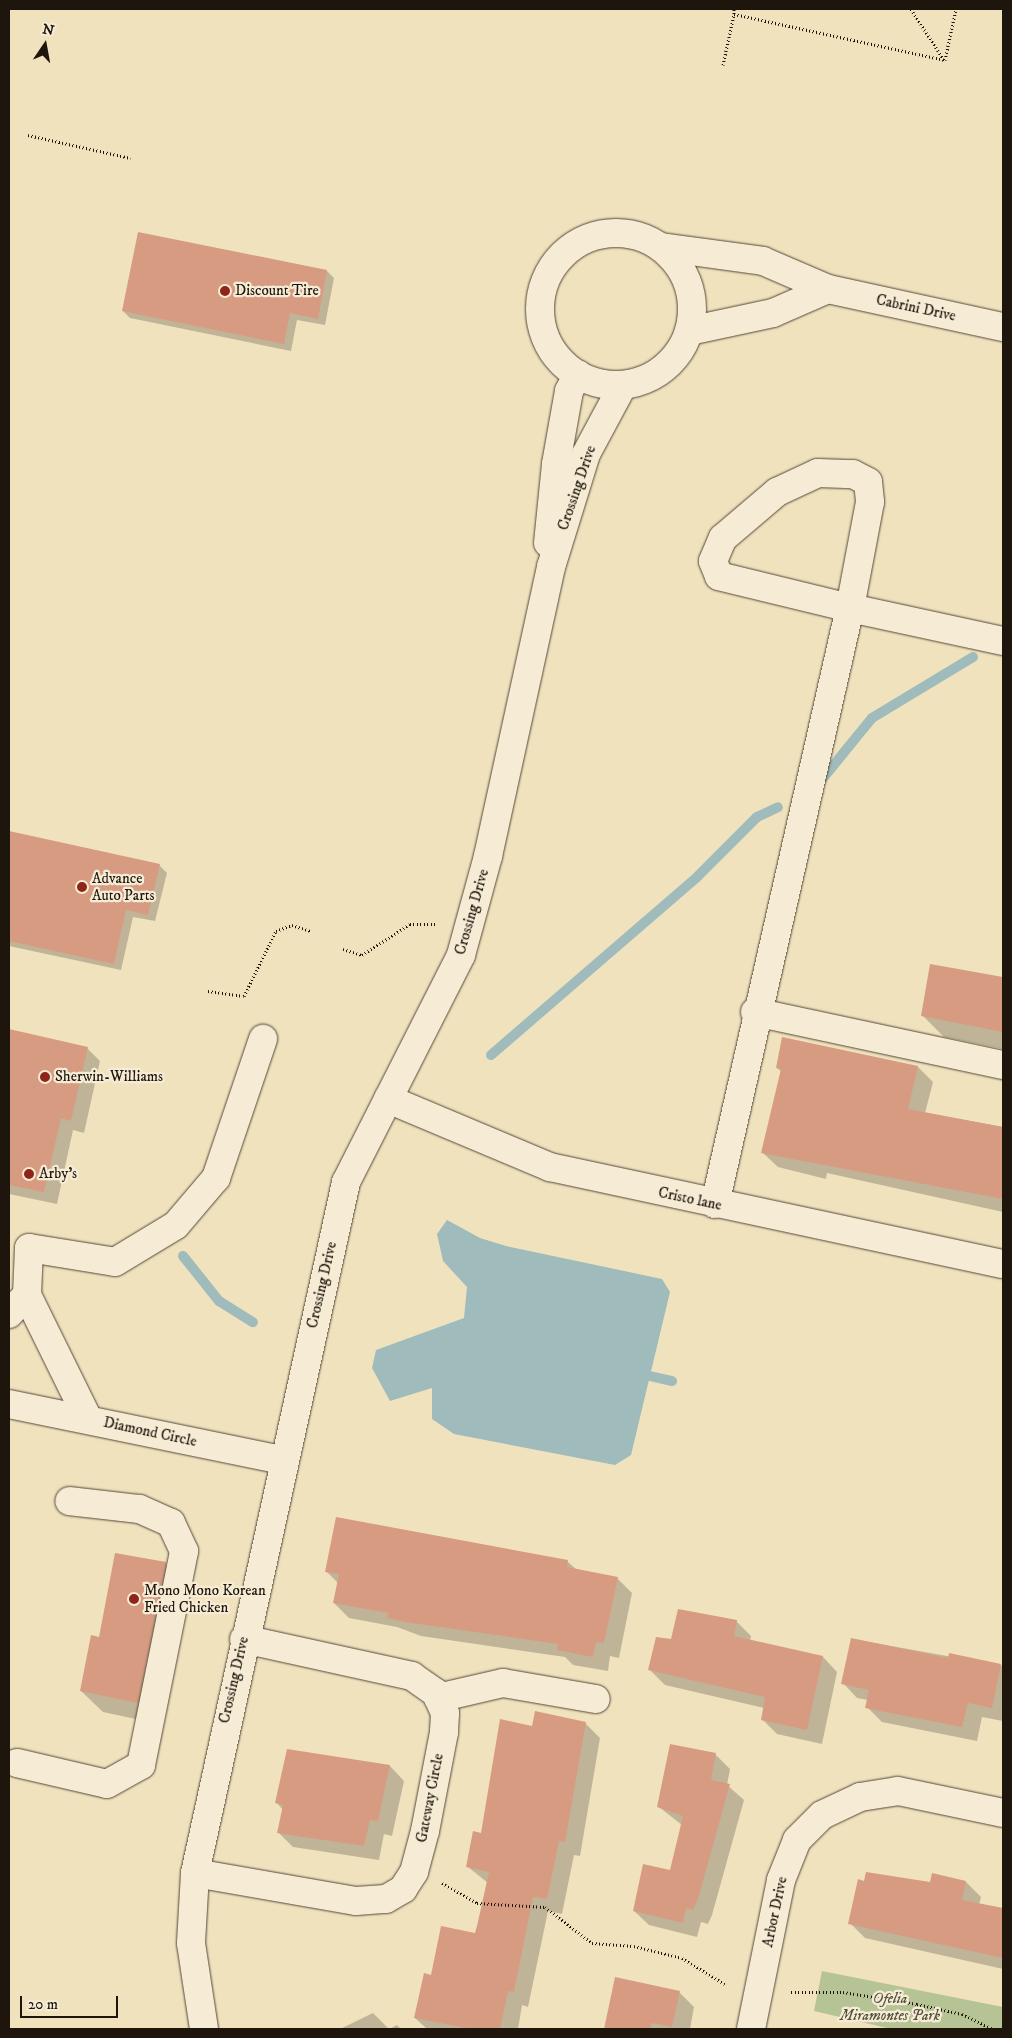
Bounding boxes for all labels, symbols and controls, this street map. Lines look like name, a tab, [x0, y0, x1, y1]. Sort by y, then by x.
north arrow	[20, 20, 70, 70]
text: N	[41, 20, 56, 40]
place label: Discount Tire	[235, 282, 319, 300]
marker: Discount Tire	[219, 285, 231, 297]
street label: Cabrini Drive	[874, 291, 958, 325]
street label: Crossing Drive	[554, 443, 600, 533]
street label: Crossing Drive	[451, 867, 493, 957]
place label: Advance Auto Parts	[92, 869, 155, 904]
marker: Advance Auto Parts	[76, 881, 88, 893]
place label: Sherwin-Williams	[55, 1068, 163, 1086]
marker: Sherwin-Williams	[39, 1071, 51, 1083]
place label: Arby's	[39, 1165, 77, 1183]
marker: Arby's	[23, 1168, 35, 1180]
street label: Cristo lane	[657, 1183, 723, 1215]
street label: Crossing Drive	[303, 1240, 341, 1330]
street label: Diamond Circle	[102, 1413, 198, 1451]
place label: Mono Mono Korean Fried Chicken	[144, 1581, 266, 1616]
marker: Mono Mono Korean Fried Chicken	[128, 1593, 140, 1605]
street label: Crossing Drive	[215, 1635, 253, 1725]
street label: Gateway Circle	[413, 1752, 447, 1844]
street label: Arbor Drive	[759, 1875, 791, 1949]
scale bar	[22, 1986, 120, 2018]
park label: Ofelia Miramontes Park	[840, 1989, 940, 2024]
text: 20 m	[28, 1995, 58, 2014]

